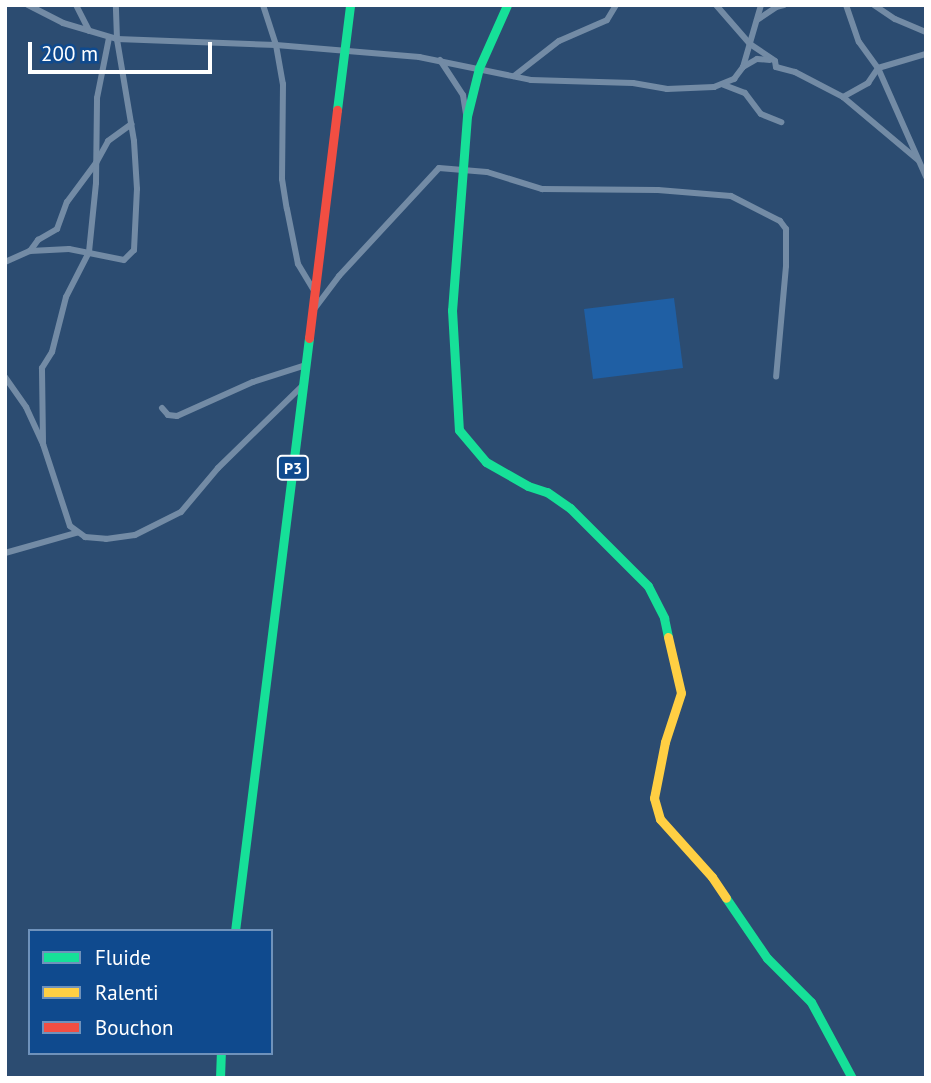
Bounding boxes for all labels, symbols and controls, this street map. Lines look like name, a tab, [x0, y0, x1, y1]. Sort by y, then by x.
scale bar	[32, 28, 215, 72]
text: 200 m	[41, 40, 98, 67]
road number: P3	[276, 456, 310, 481]
legend	[28, 929, 273, 1055]
text: Fluide	[95, 944, 151, 971]
text: Ralenti	[95, 979, 159, 1006]
text: Bouchon	[95, 1014, 174, 1041]

